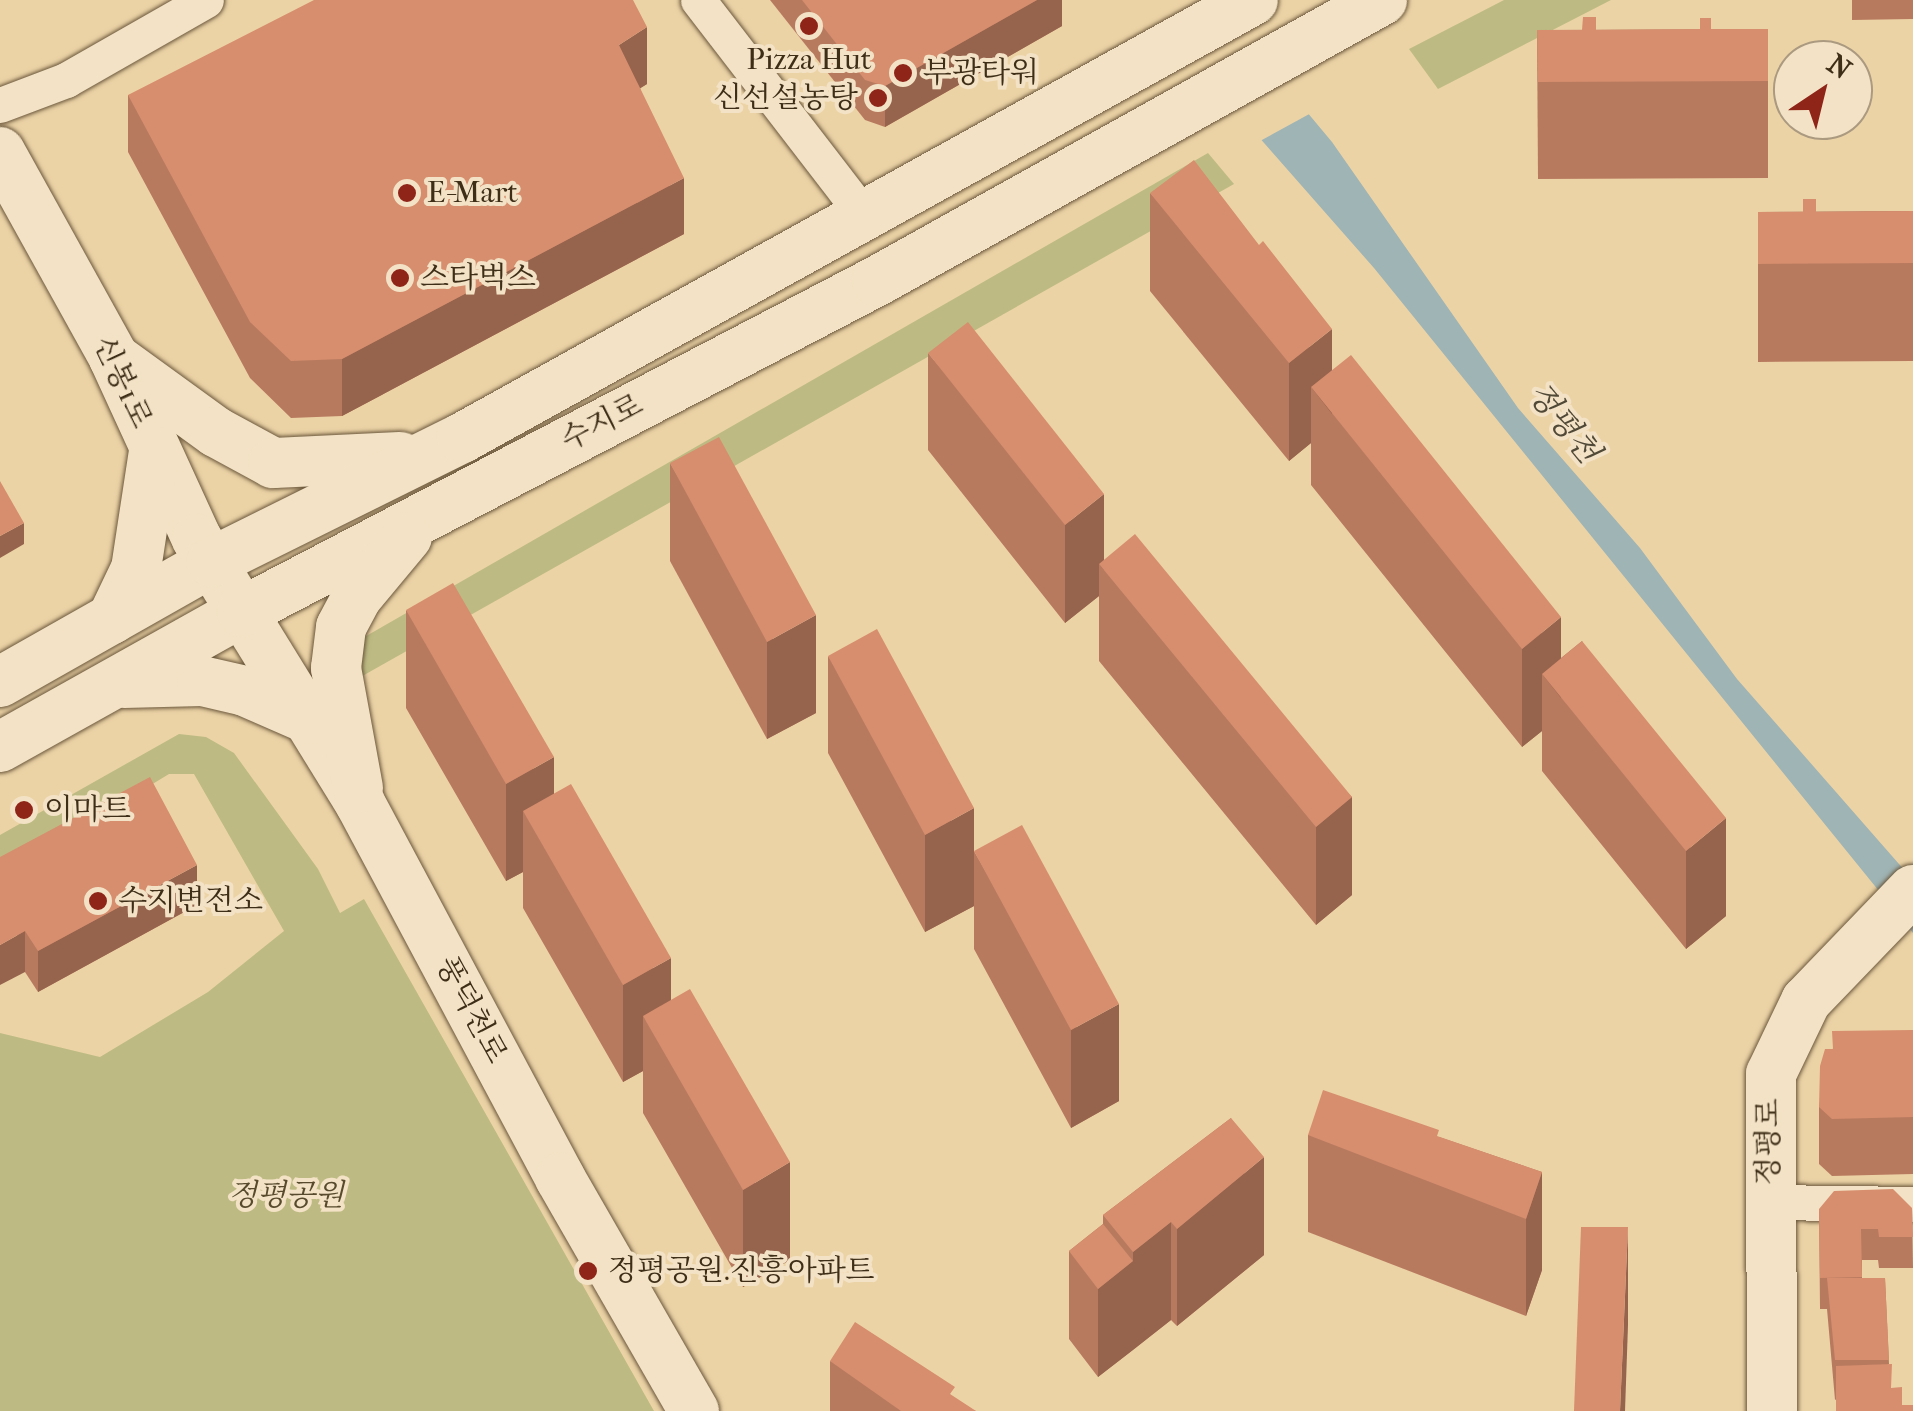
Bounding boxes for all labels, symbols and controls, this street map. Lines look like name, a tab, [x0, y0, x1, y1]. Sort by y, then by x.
marker: Pizza Hut	[798, 15, 820, 37]
north arrow	[1773, 40, 1873, 140]
place label: Pizza Hut	[747, 42, 871, 78]
text: N	[1821, 47, 1858, 86]
place label: 부광타워	[923, 55, 1039, 91]
marker: 부광타워	[892, 62, 914, 84]
place label: 신선설농탕	[713, 80, 858, 116]
marker: 신선설농탕	[867, 87, 889, 109]
place label: E-Mart	[427, 175, 518, 211]
marker: E-Mart	[396, 182, 418, 204]
place label: 스타벅스	[420, 260, 536, 296]
marker: 스타벅스	[389, 267, 411, 289]
street label: 신봉1로	[85, 330, 159, 434]
water label: 정평천	[1519, 375, 1607, 471]
street label: 수지로	[555, 387, 649, 459]
place label: 이마트	[44, 792, 131, 828]
marker: 이마트	[13, 799, 35, 821]
place label: 수지변전소	[118, 883, 263, 919]
marker: 수지변전소	[87, 890, 109, 912]
street label: 풍덕천로	[428, 950, 514, 1070]
street label: 정평로	[1751, 1099, 1787, 1185]
park label: 정평공원	[228, 1178, 344, 1214]
place label: 정평공원.진흥아파트	[608, 1253, 875, 1289]
marker: 정평공원.진흥아파트	[577, 1260, 599, 1282]

